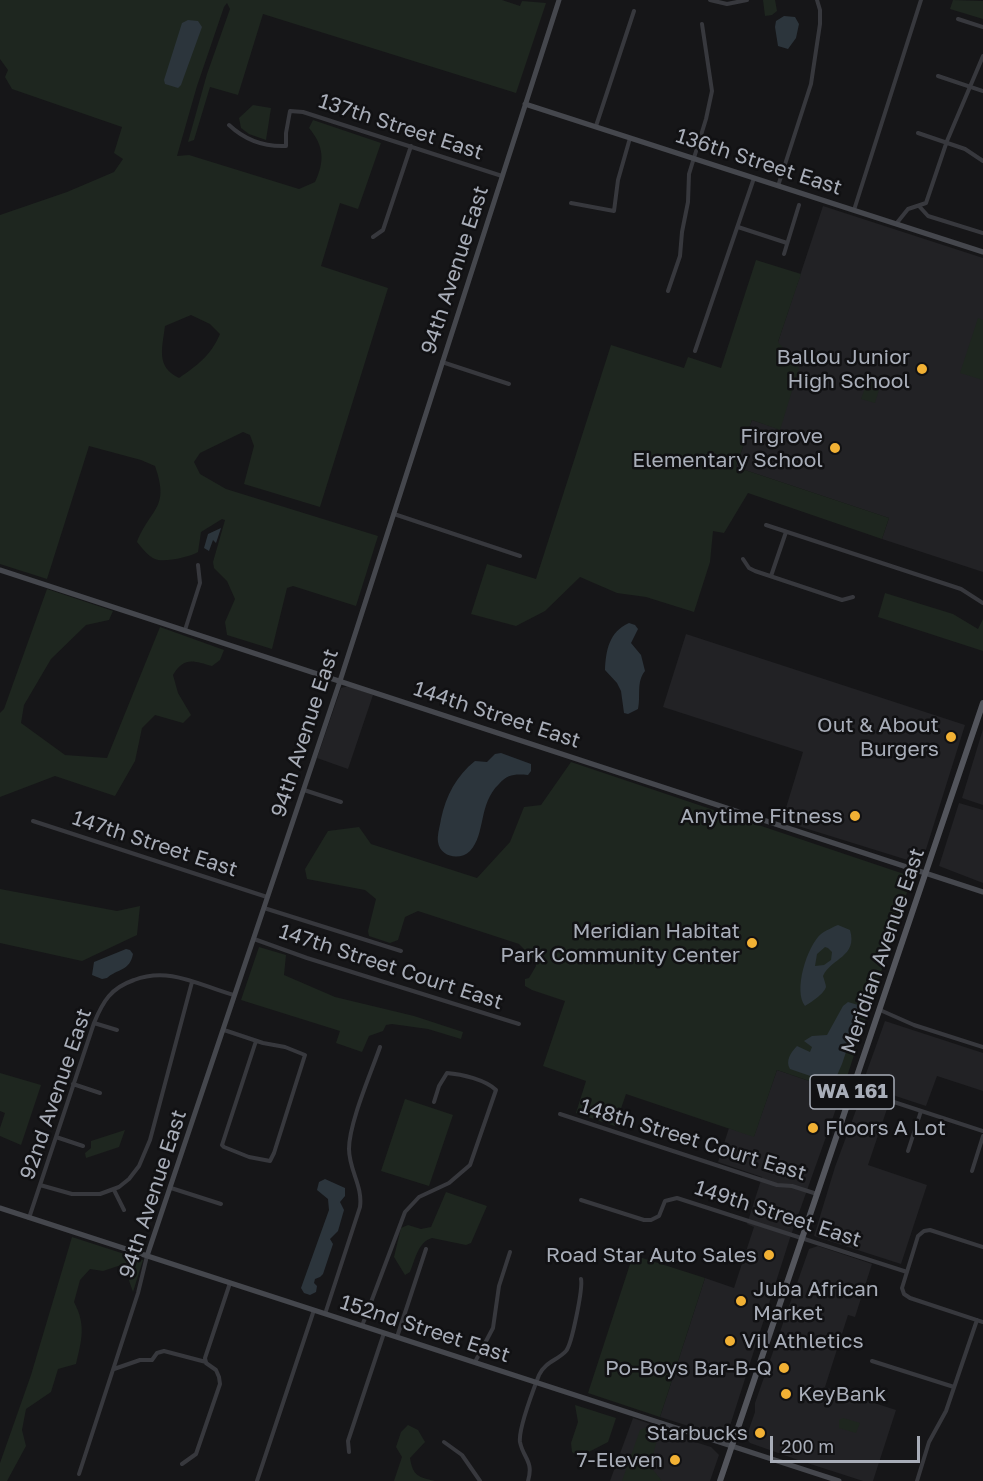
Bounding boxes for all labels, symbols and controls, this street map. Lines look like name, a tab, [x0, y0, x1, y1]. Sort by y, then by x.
street label: 137th Street East	[316, 89, 486, 165]
street label: 136th Street East	[673, 123, 845, 201]
street label: 94th Avenue East	[416, 183, 494, 357]
place label: Ballou Junior High School	[777, 344, 910, 394]
marker: Ballou Junior High School	[915, 362, 929, 376]
place label: Firgrove Elementary School	[632, 423, 823, 473]
marker: Firgrove Elementary School	[828, 441, 842, 455]
street label: 94th Avenue East	[266, 646, 344, 820]
street label: 144th Street East	[410, 676, 584, 754]
place label: Out & About Burgers	[817, 712, 939, 762]
marker: Out & About Burgers	[944, 730, 958, 744]
place label: Anytime Fitness	[680, 803, 843, 829]
street label: 147th Street East	[69, 805, 241, 883]
marker: Anytime Fitness	[848, 809, 862, 823]
street label: Meridian Avenue East	[836, 845, 930, 1057]
place label: Meridian Habitat Park Community Center	[500, 918, 740, 968]
street label: 147th Street Court East	[276, 919, 506, 1015]
marker: Meridian Habitat Park Community Center	[745, 936, 759, 950]
street label: 92nd Avenue East	[15, 1005, 97, 1183]
road number: WA 161	[810, 1075, 894, 1109]
street label: 148th Street Court East	[577, 1094, 809, 1186]
street label: 94th Avenue East	[114, 1107, 192, 1281]
place label: Floors A Lot	[825, 1115, 946, 1141]
marker: Floors A Lot	[806, 1121, 820, 1135]
street label: 149th Street East	[692, 1175, 864, 1253]
place label: Road Star Auto Sales	[546, 1242, 757, 1268]
marker: Road Star Auto Sales	[762, 1248, 776, 1262]
place label: Juba African Market	[753, 1276, 879, 1326]
street label: 152nd Street East	[337, 1290, 513, 1368]
marker: Juba African Market	[734, 1294, 748, 1308]
place label: Vil Athletics	[742, 1328, 864, 1354]
marker: Vil Athletics	[723, 1334, 737, 1348]
place label: Po-Boys Bar-B-Q	[605, 1355, 772, 1381]
marker: Po-Boys Bar-B-Q	[777, 1361, 791, 1375]
place label: KeyBank	[798, 1381, 886, 1407]
marker: KeyBank	[779, 1387, 793, 1401]
place label: Starbucks	[646, 1420, 748, 1446]
scale bar	[773, 1424, 923, 1462]
marker: Starbucks	[753, 1426, 767, 1440]
text: 200 m	[781, 1435, 834, 1457]
place label: 7-Eleven	[576, 1447, 663, 1473]
marker: 7-Eleven	[668, 1453, 682, 1467]

